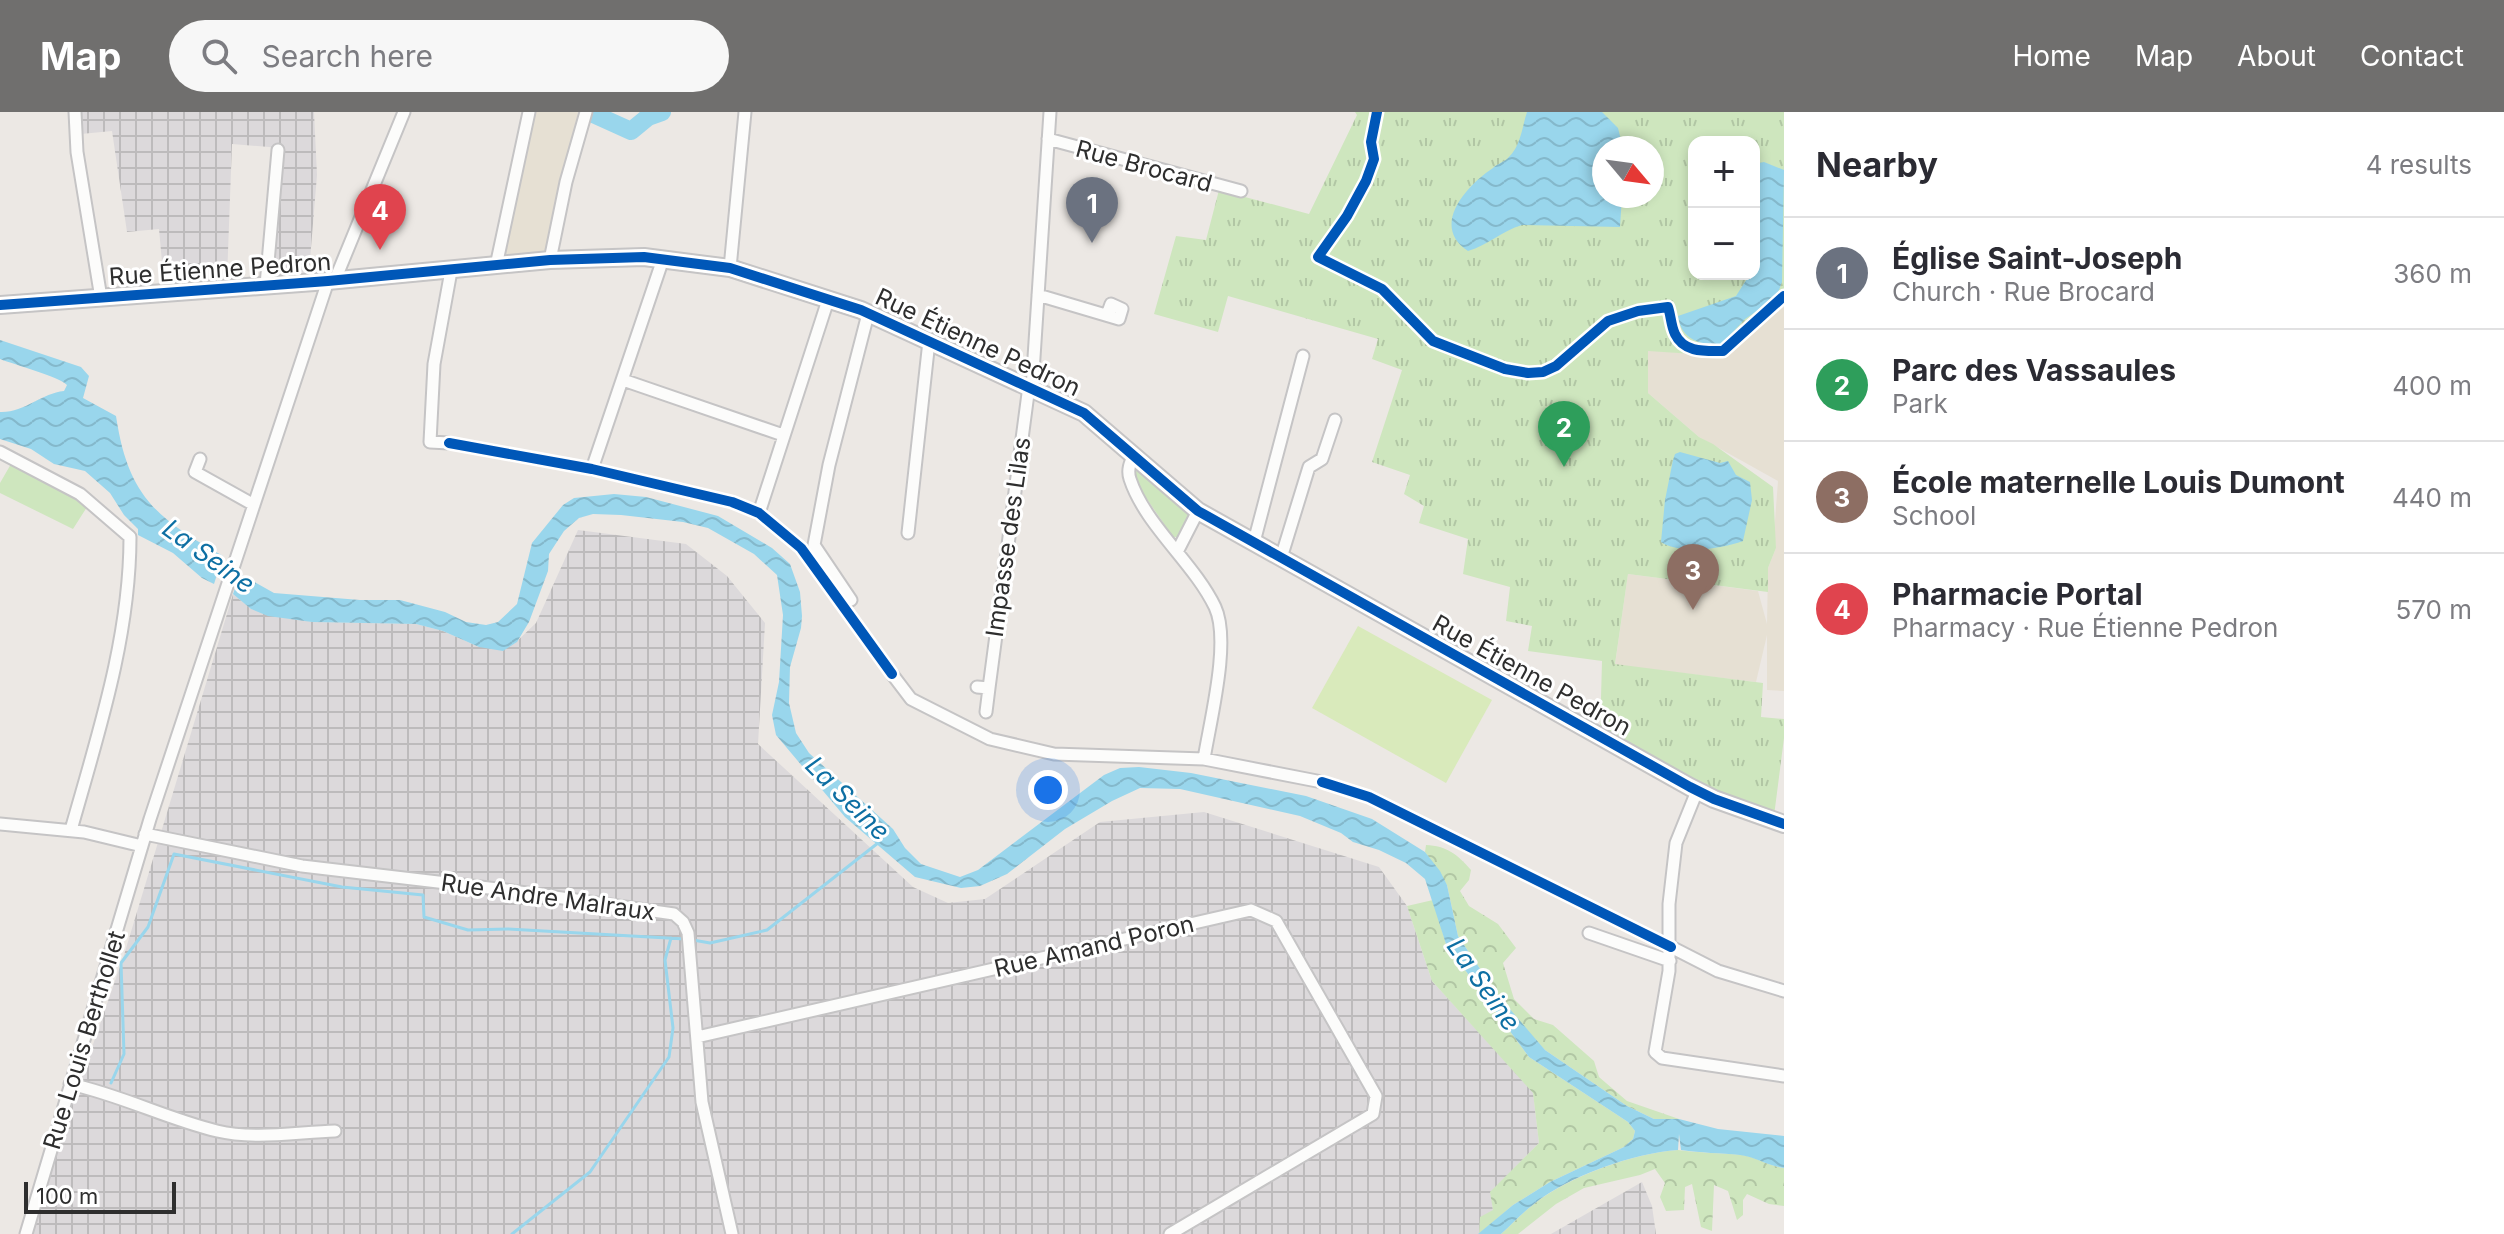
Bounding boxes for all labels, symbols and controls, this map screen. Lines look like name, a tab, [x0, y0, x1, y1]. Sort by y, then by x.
search box	[169, 20, 729, 92]
text: Map	[40, 33, 121, 79]
icon: search	[197, 34, 241, 78]
text: Search here	[261, 38, 433, 74]
text: Home	[2012, 39, 2091, 73]
text: Map	[2135, 39, 2193, 73]
text: About	[2237, 39, 2316, 73]
text: Contact	[2360, 39, 2464, 73]
street label: Rue Brocard	[1073, 134, 1215, 198]
north arrow	[1592, 136, 1664, 208]
map controls	[1688, 136, 1760, 280]
button: +	[1688, 136, 1760, 208]
text: Nearby	[1816, 144, 1938, 185]
text: 4 results	[2366, 149, 2472, 180]
pin: 1	[1066, 177, 1118, 243]
pin: 4	[354, 184, 406, 250]
button: −	[1688, 208, 1760, 280]
text: Église Saint-Joseph	[1892, 240, 2182, 276]
street label: Rue Étienne Pedron	[108, 246, 332, 291]
text: 1	[1836, 258, 1848, 289]
text: 360 m	[2393, 258, 2472, 289]
text: Church · Rue Brocard	[1892, 276, 2155, 307]
street label: Rue Étienne Pedron	[871, 281, 1085, 402]
text: Parc des Vassaules	[1892, 352, 2176, 388]
text: 2	[1834, 370, 1850, 401]
text: 400 m	[2392, 370, 2472, 401]
text: Park	[1892, 388, 1948, 419]
pin: 2	[1538, 401, 1590, 467]
street label: Impasse des Lilas	[980, 435, 1036, 639]
text: École maternelle Louis Dumont	[1892, 464, 2345, 500]
text: 3	[1834, 482, 1850, 513]
text: 440 m	[2392, 482, 2472, 513]
text: School	[1892, 500, 1976, 531]
water label: La Seine	[157, 512, 261, 600]
pin: 3	[1667, 544, 1719, 610]
text: Pharmacie Portal	[1892, 576, 2143, 612]
text: 4	[1833, 594, 1851, 625]
text: 570 m	[2395, 594, 2472, 625]
street label: Rue Étienne Pedron	[1428, 607, 1637, 742]
text: Pharmacy · Rue Étienne Pedron	[1892, 612, 2278, 643]
water label: La Seine	[799, 749, 897, 847]
your location	[1028, 770, 1068, 810]
street label: Rue Andre Malraux	[439, 868, 657, 926]
street label: Rue Amand Poron	[991, 909, 1197, 983]
street label: Rue Louis Berthollet	[37, 927, 131, 1153]
water label: La Seine	[1441, 932, 1527, 1036]
scale bar	[24, 1178, 176, 1214]
text: 100 m	[36, 1183, 98, 1209]

